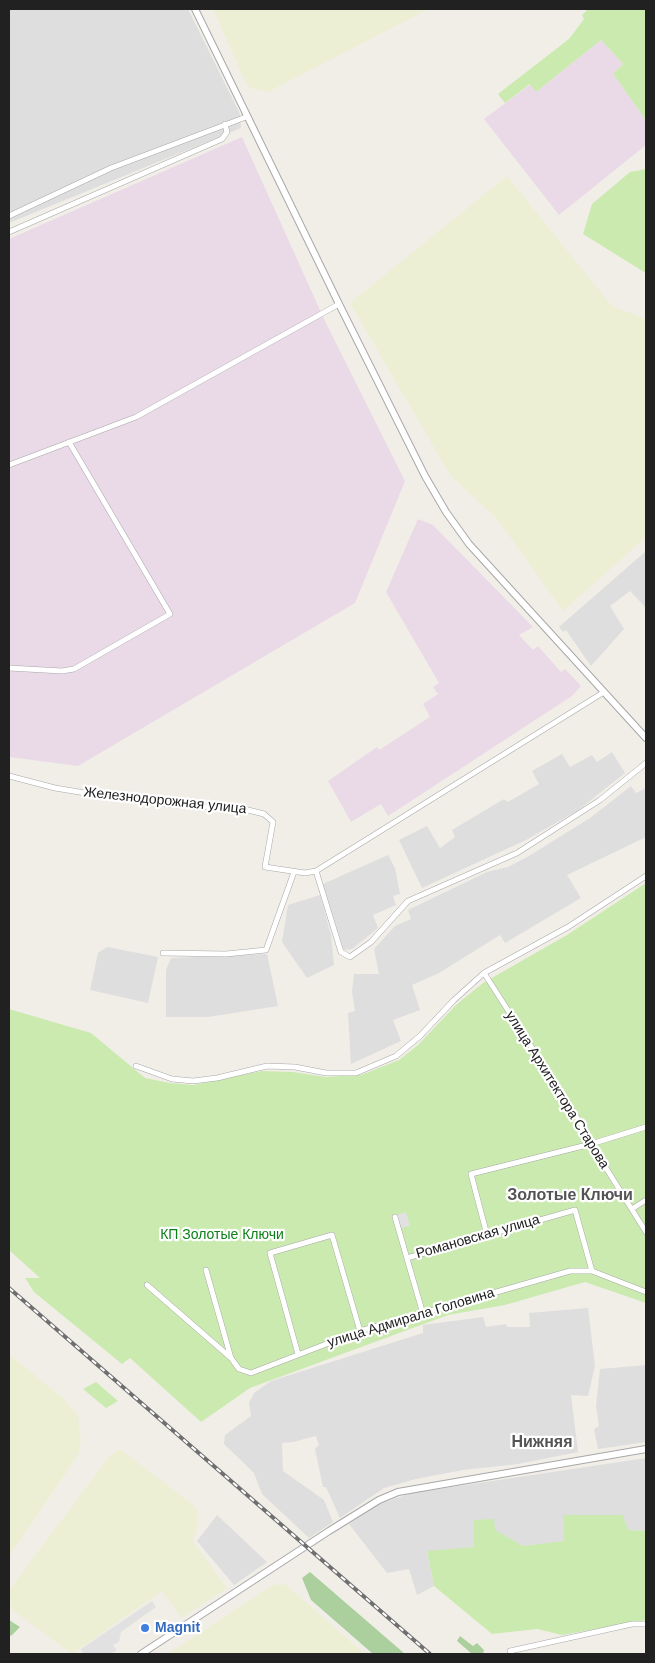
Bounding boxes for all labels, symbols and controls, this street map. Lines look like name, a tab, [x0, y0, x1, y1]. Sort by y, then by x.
street label: Железнодорожная улица	[83, 784, 247, 818]
street label: улица Архитектора Старова	[501, 1008, 613, 1172]
district label: Золотые Ключи	[507, 1186, 633, 1206]
street label: Романовская улица	[414, 1211, 542, 1263]
park label: КП Золотые Ключи	[160, 1227, 284, 1243]
street label: улица Адмирала Головина	[325, 1285, 497, 1351]
district label: Нижняя	[511, 1433, 573, 1453]
place label: Magnit	[155, 1620, 200, 1636]
marker: Magnit	[139, 1622, 151, 1634]

